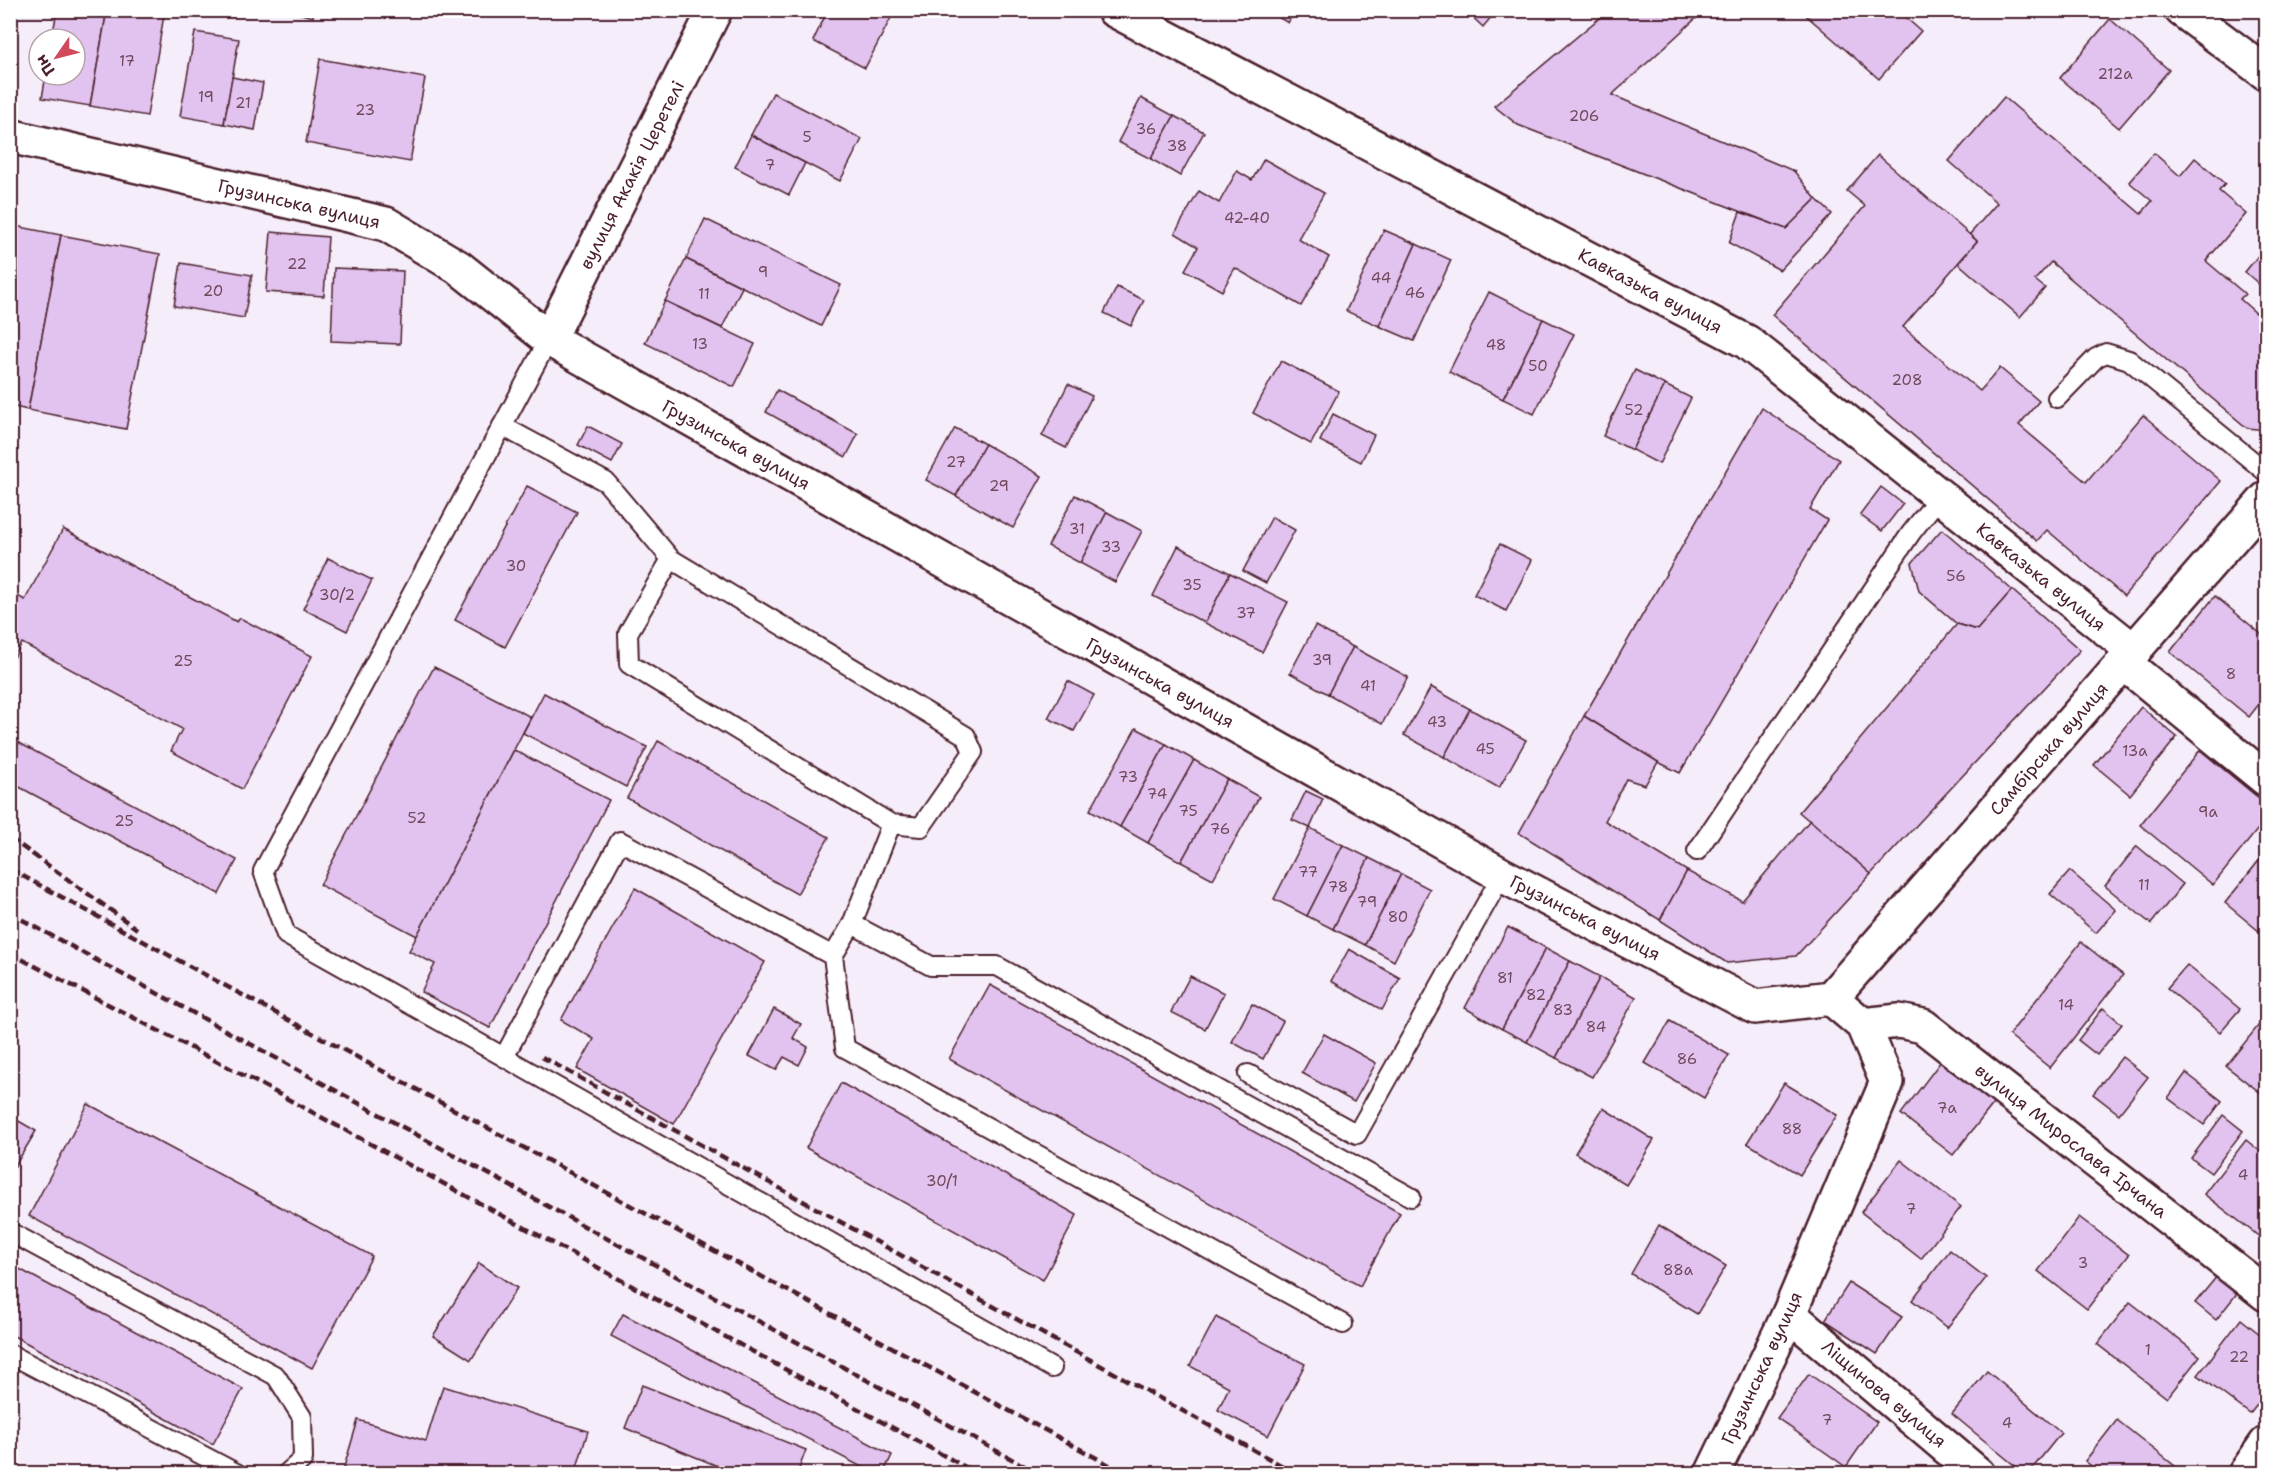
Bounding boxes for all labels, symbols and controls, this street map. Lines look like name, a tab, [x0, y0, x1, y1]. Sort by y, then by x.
north arrow	[27, 27, 87, 87]
text: Пн	[30, 51, 60, 80]
house number: 17	[119, 51, 135, 71]
house number: 212а	[2097, 64, 2133, 84]
street label: вулиця Акакія Церетелі	[574, 77, 690, 273]
house number: 19	[198, 87, 214, 107]
house number: 21	[235, 93, 251, 113]
house number: 23	[355, 100, 375, 120]
house number: 206	[1569, 106, 1599, 126]
house number: 36	[1136, 119, 1156, 139]
house number: 5	[802, 127, 812, 147]
house number: 38	[1167, 136, 1187, 156]
house number: 7	[765, 155, 775, 175]
street label: Грузинська вулиця	[215, 174, 383, 234]
house number: 42-40	[1224, 208, 1270, 228]
street label: Кавказька вулиця	[1574, 243, 1726, 339]
house number: 22	[287, 254, 307, 274]
house number: 9	[758, 262, 768, 282]
house number: 44	[1371, 268, 1391, 288]
house number: 20	[203, 281, 223, 301]
house number: 46	[1405, 283, 1425, 303]
house number: 11	[698, 284, 710, 304]
house number: 13	[692, 334, 708, 354]
house number: 48	[1486, 335, 1506, 355]
house number: 50	[1528, 356, 1548, 376]
house number: 208	[1892, 370, 1922, 390]
street label: Грузинська вулиця	[658, 394, 814, 496]
house number: 52	[1625, 400, 1643, 420]
house number: 27	[946, 452, 966, 472]
house number: 29	[989, 476, 1009, 496]
street label: Кавказька вулиця	[1971, 517, 2111, 637]
house number: 31	[1069, 519, 1085, 539]
house number: 33	[1101, 537, 1121, 557]
house number: 30	[506, 556, 526, 576]
house number: 56	[1946, 566, 1966, 586]
house number: 35	[1182, 575, 1202, 595]
house number: 30/2	[319, 585, 355, 605]
house number: 37	[1236, 603, 1256, 623]
street label: Грузинська вулиця	[1082, 632, 1238, 734]
house number: 39	[1312, 650, 1332, 670]
house number: 25	[173, 651, 193, 671]
house number: 8	[2226, 664, 2236, 684]
house number: 41	[1360, 676, 1376, 696]
street label: Самбірська вулиця	[1984, 677, 2114, 821]
house number: 43	[1427, 712, 1447, 732]
house number: 45	[1475, 739, 1495, 759]
house number: 13а	[2122, 741, 2148, 761]
house number: 73	[1118, 767, 1138, 787]
house number: 74	[1147, 784, 1167, 804]
house number: 75	[1178, 801, 1198, 821]
house number: 9а	[2198, 802, 2219, 822]
house number: 52	[408, 808, 426, 828]
house number: 25	[114, 811, 134, 831]
house number: 76	[1210, 819, 1230, 839]
house number: 77	[1298, 862, 1318, 882]
street label: Грузинська вулиця	[1506, 870, 1664, 966]
house number: 11	[2138, 875, 2150, 895]
house number: 78	[1328, 877, 1348, 897]
house number: 79	[1357, 892, 1377, 912]
house number: 80	[1388, 907, 1408, 927]
house number: 81	[1497, 968, 1513, 988]
house number: 82	[1526, 985, 1546, 1005]
house number: 14	[2058, 995, 2074, 1015]
house number: 83	[1553, 1000, 1573, 1020]
house number: 84	[1586, 1017, 1606, 1037]
house number: 86	[1677, 1049, 1697, 1069]
street label: вулиця Мирослава Ірчана	[1970, 1058, 2172, 1224]
house number: 7а	[1937, 1098, 1958, 1118]
house number: 88	[1782, 1119, 1802, 1139]
house number: 4	[2238, 1165, 2248, 1185]
house number: 30/1	[926, 1171, 958, 1191]
house number: 7	[1906, 1199, 1916, 1219]
house number: 3	[2078, 1253, 2088, 1273]
house number: 88а	[1663, 1260, 1694, 1280]
street label: Грузинська вулиця	[1716, 1288, 1808, 1448]
street label: Ліщинова вулиця	[1817, 1335, 1951, 1453]
house number: 1	[2145, 1340, 2151, 1360]
house number: 22	[2229, 1347, 2249, 1367]
house number: 7	[1822, 1410, 1832, 1430]
house number: 4	[2002, 1413, 2012, 1433]

